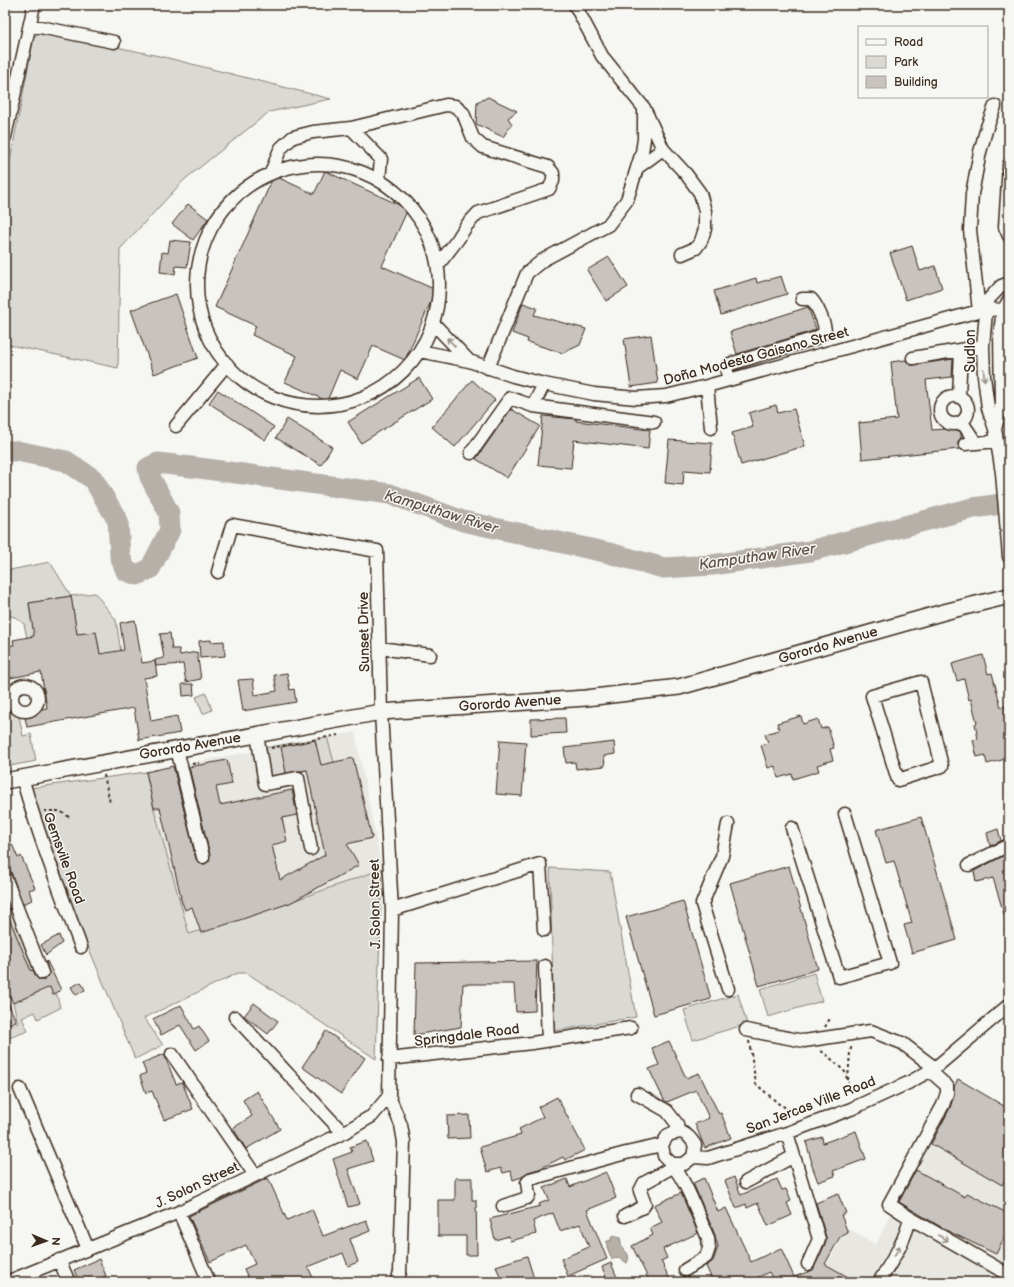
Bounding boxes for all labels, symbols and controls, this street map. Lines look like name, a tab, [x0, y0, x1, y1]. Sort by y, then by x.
legend	[858, 26, 988, 98]
text: Road	[894, 35, 923, 50]
text: Park	[894, 55, 918, 70]
text: Building	[894, 75, 938, 90]
street label: Doña Modesta Gaisano Street	[662, 323, 851, 389]
street label: Sudlon	[962, 329, 979, 373]
one-way arrow	[446, 337, 456, 347]
one-way arrow	[981, 368, 988, 381]
water label: Kamputhaw River	[382, 486, 501, 539]
water label: Kamputhaw River	[697, 539, 818, 575]
street label: Sunset Drive	[355, 592, 373, 672]
street label: Gorordo Avenue	[776, 623, 880, 667]
street label: Gorordo Avenue	[458, 691, 562, 715]
street label: Gorordo Avenue	[138, 729, 242, 763]
street label: Gemsvile Road	[40, 810, 88, 906]
street label: J. Solon Street	[366, 858, 384, 949]
street label: Springdale Road	[413, 1020, 521, 1050]
street label: San Jercas Ville Road	[744, 1072, 878, 1138]
street label: J. Solon Street	[152, 1158, 242, 1212]
north arrow	[26, 1221, 66, 1261]
one-way arrow	[937, 1234, 949, 1242]
text: N	[49, 1237, 62, 1246]
one-way arrow	[893, 1245, 901, 1257]

